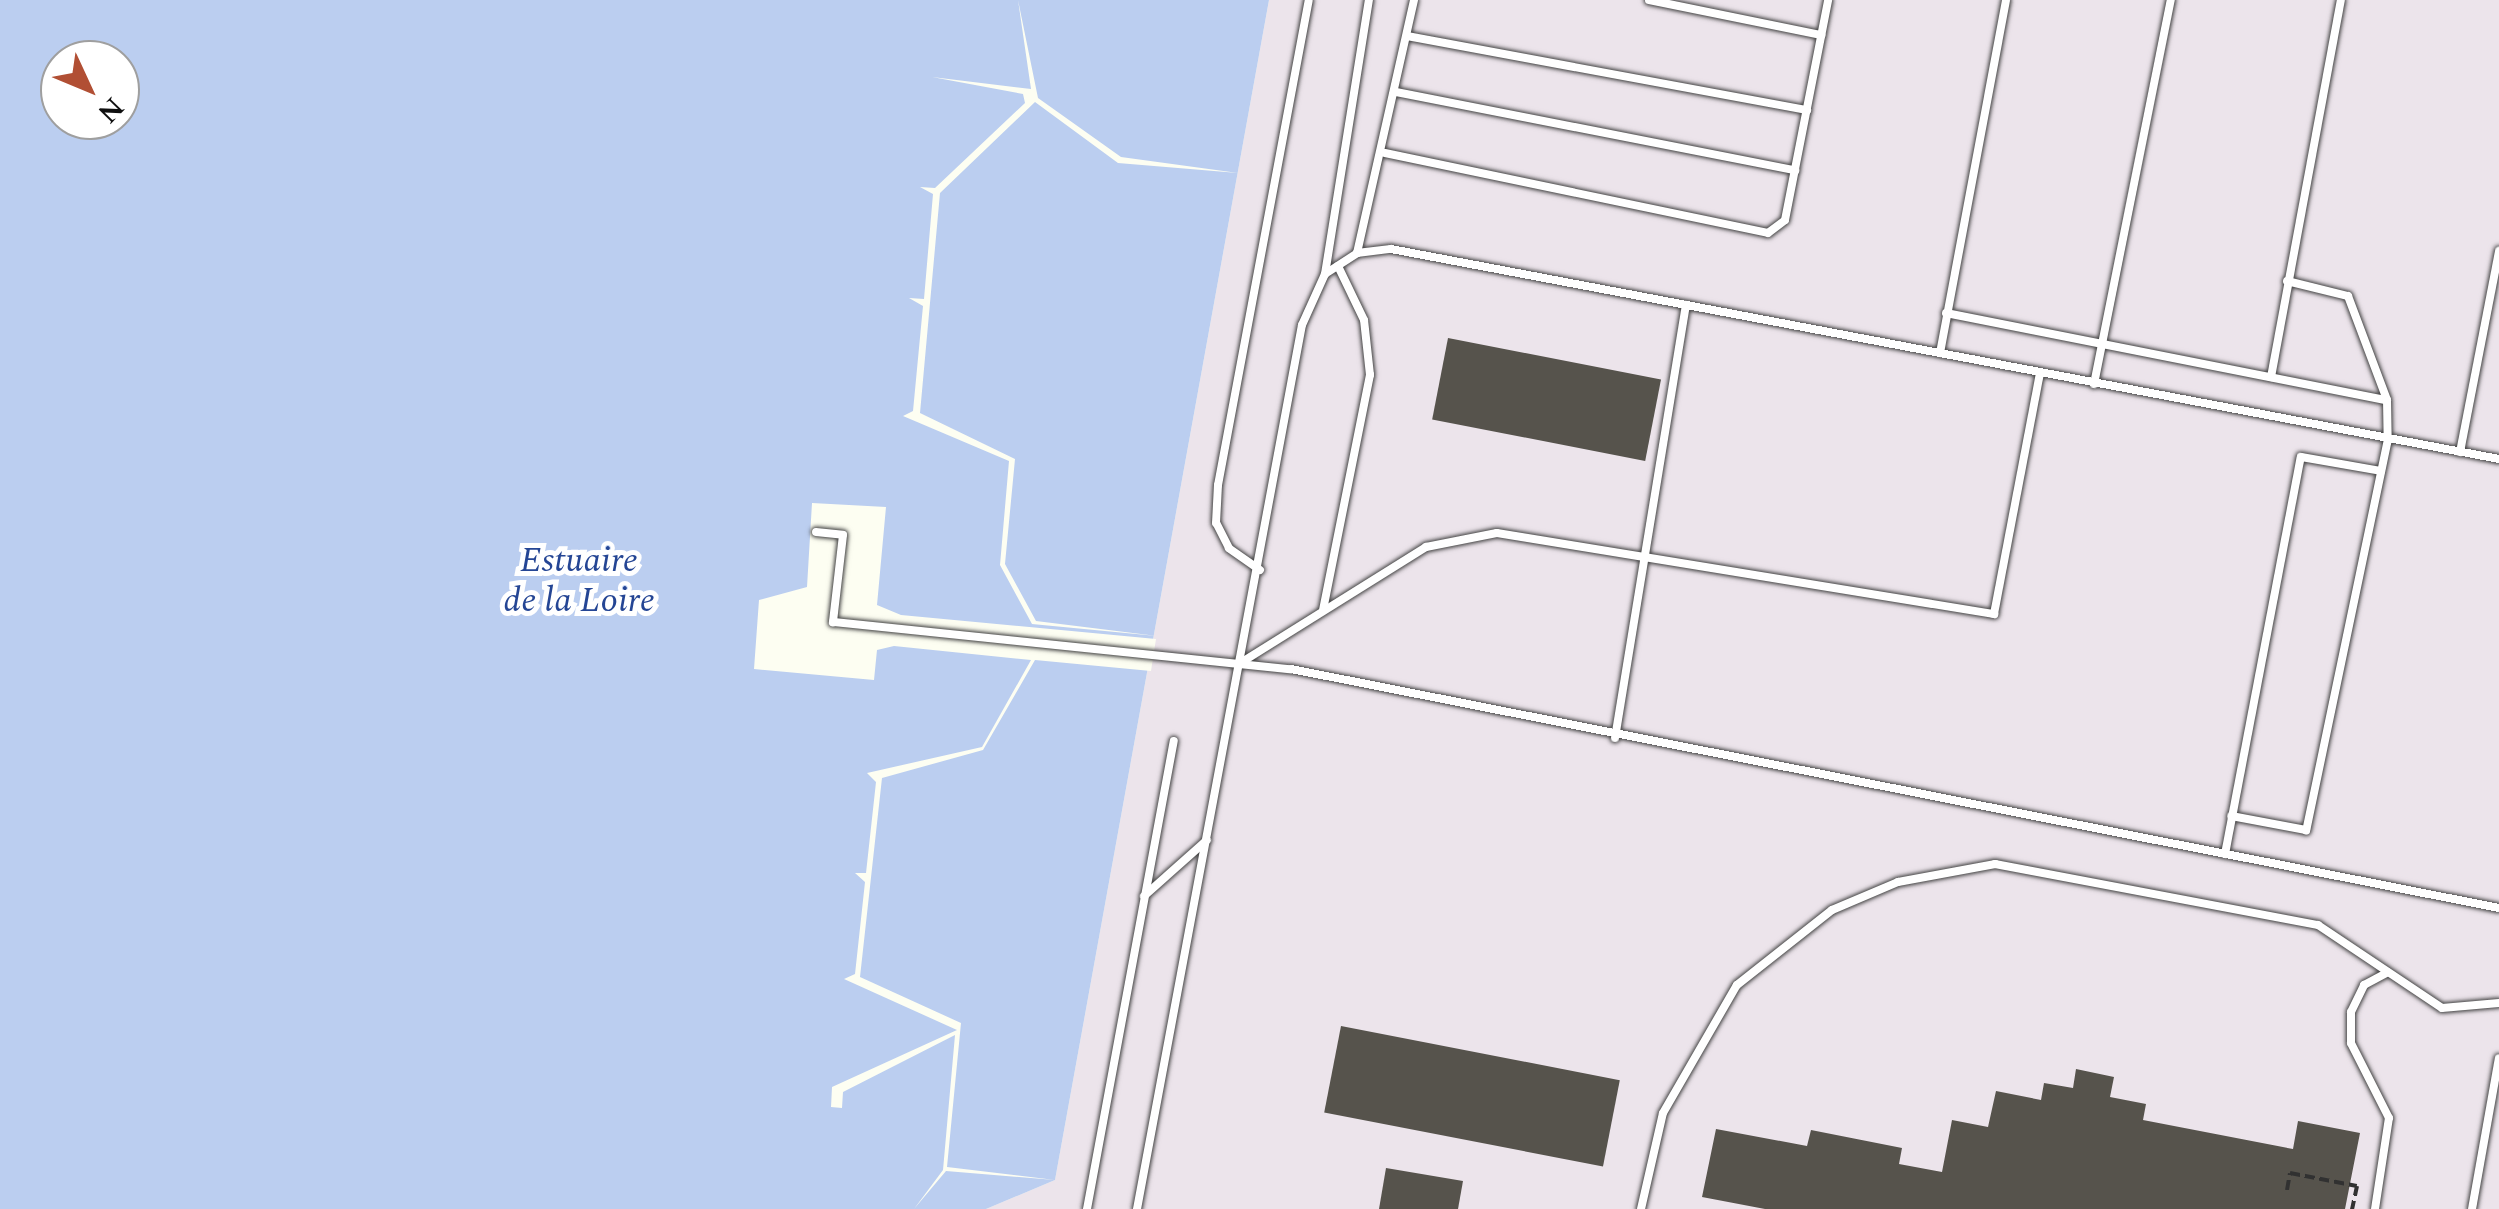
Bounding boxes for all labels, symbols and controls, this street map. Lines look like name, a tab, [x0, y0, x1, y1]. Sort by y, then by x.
north arrow	[40, 40, 140, 140]
text: N	[87, 87, 134, 133]
water label: Estuaire de la Loire	[503, 540, 655, 622]

